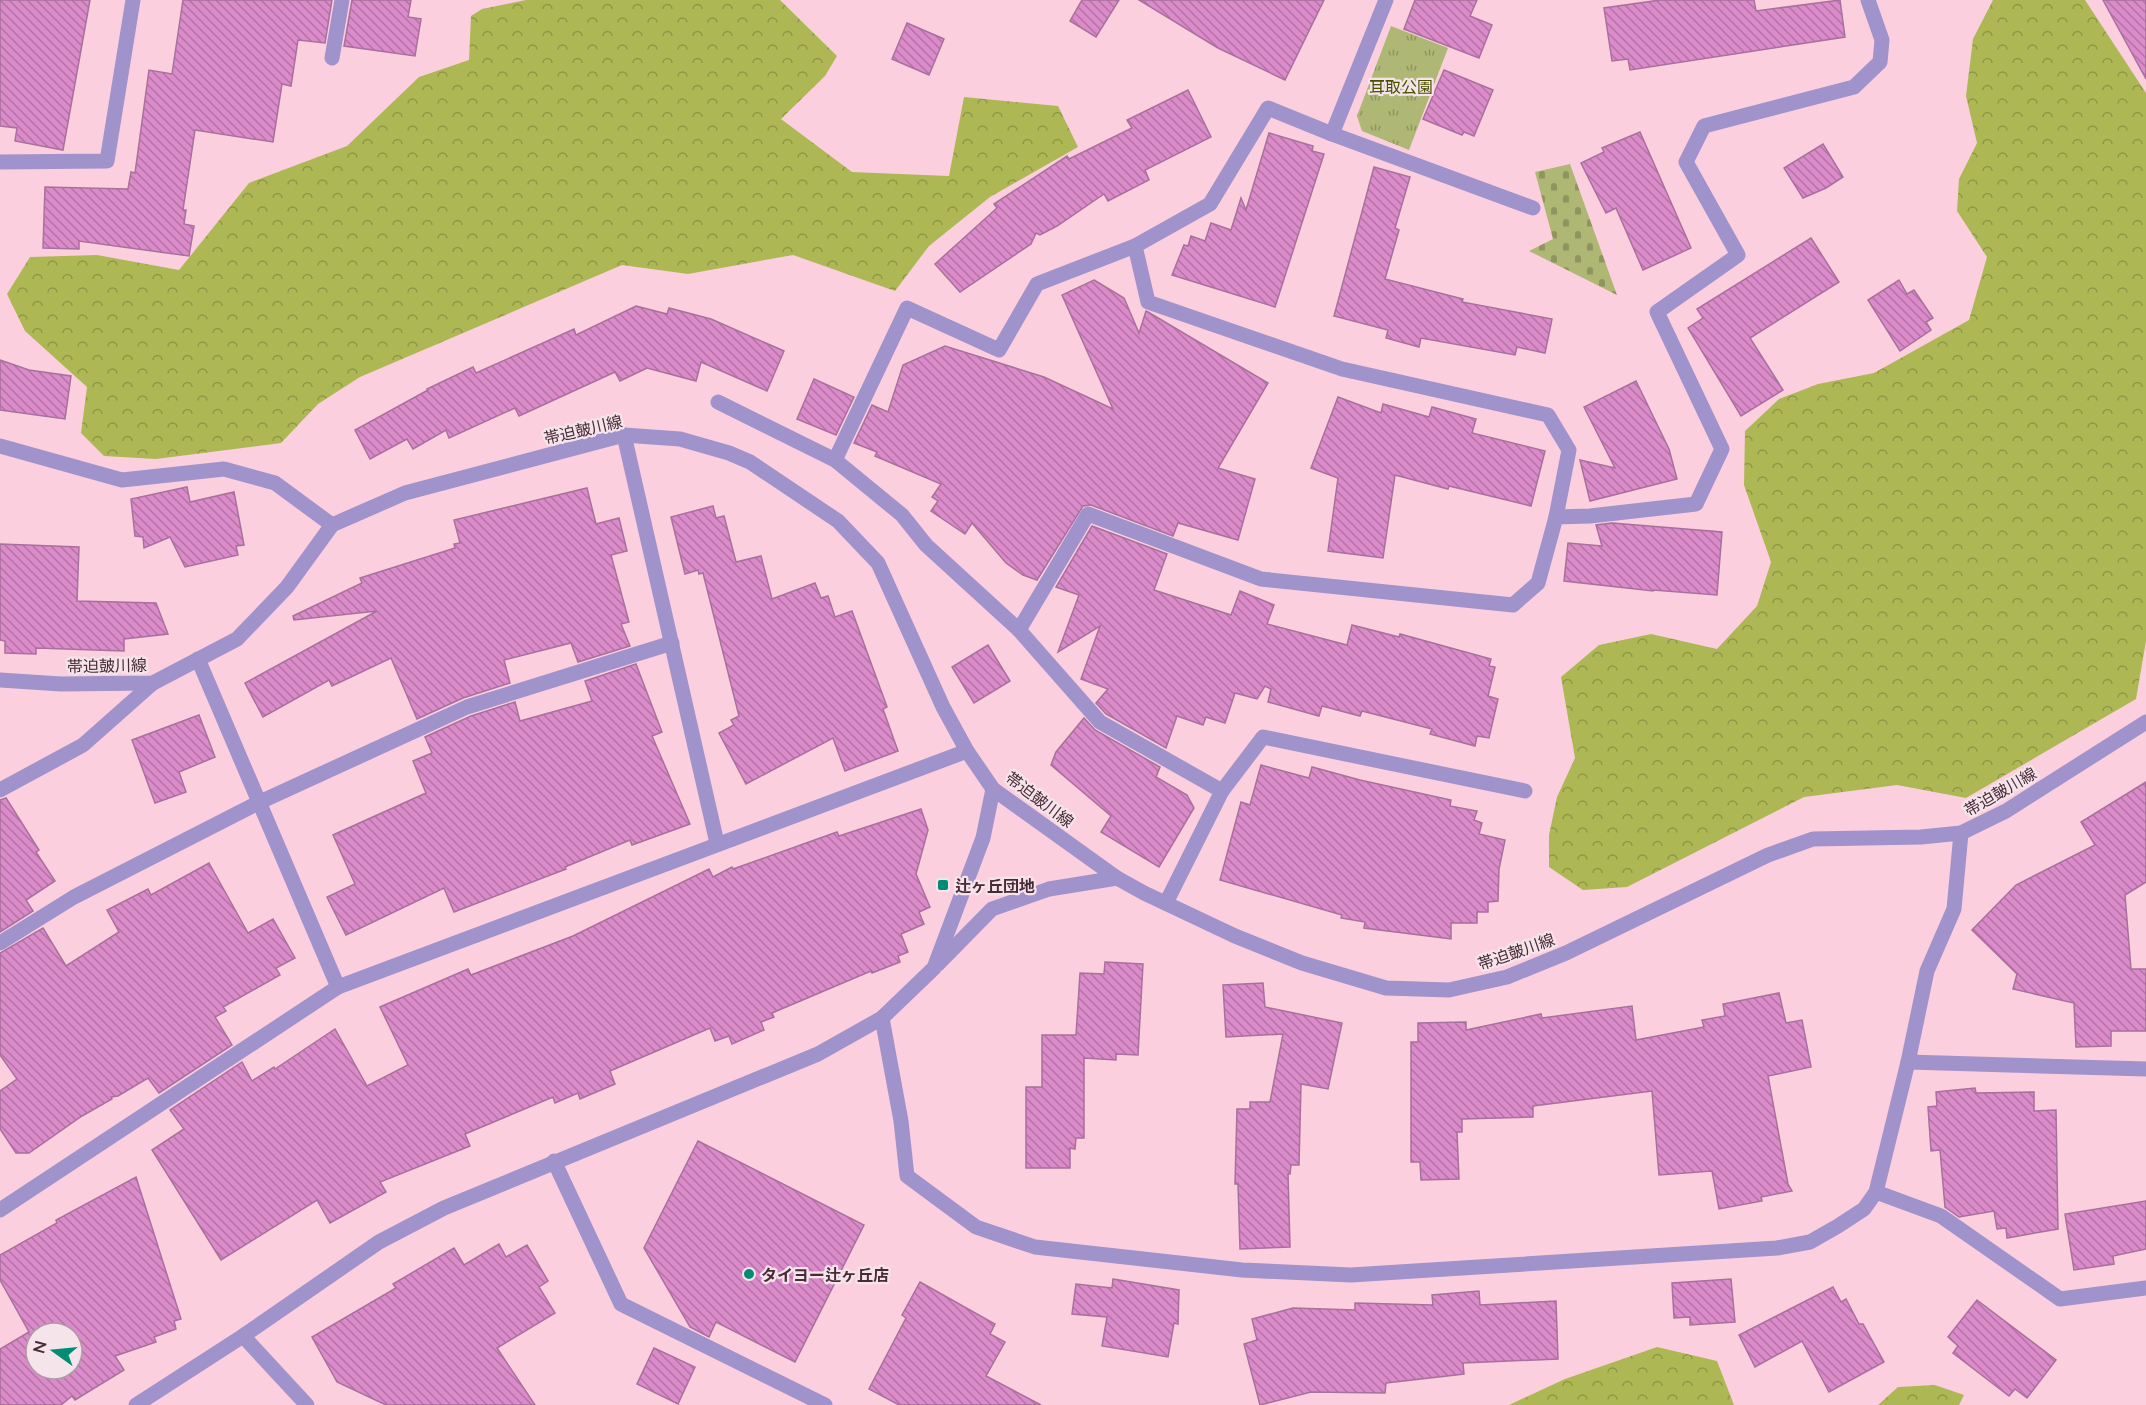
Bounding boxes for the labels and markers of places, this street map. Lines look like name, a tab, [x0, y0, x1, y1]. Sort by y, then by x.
place label: 辻ヶ丘団地	[955, 876, 1035, 895]
marker: 辻ヶ丘団地	[936, 878, 950, 892]
place label: タイヨー辻ヶ丘店	[761, 1265, 889, 1284]
marker: タイヨー辻ヶ丘店	[742, 1267, 756, 1281]

